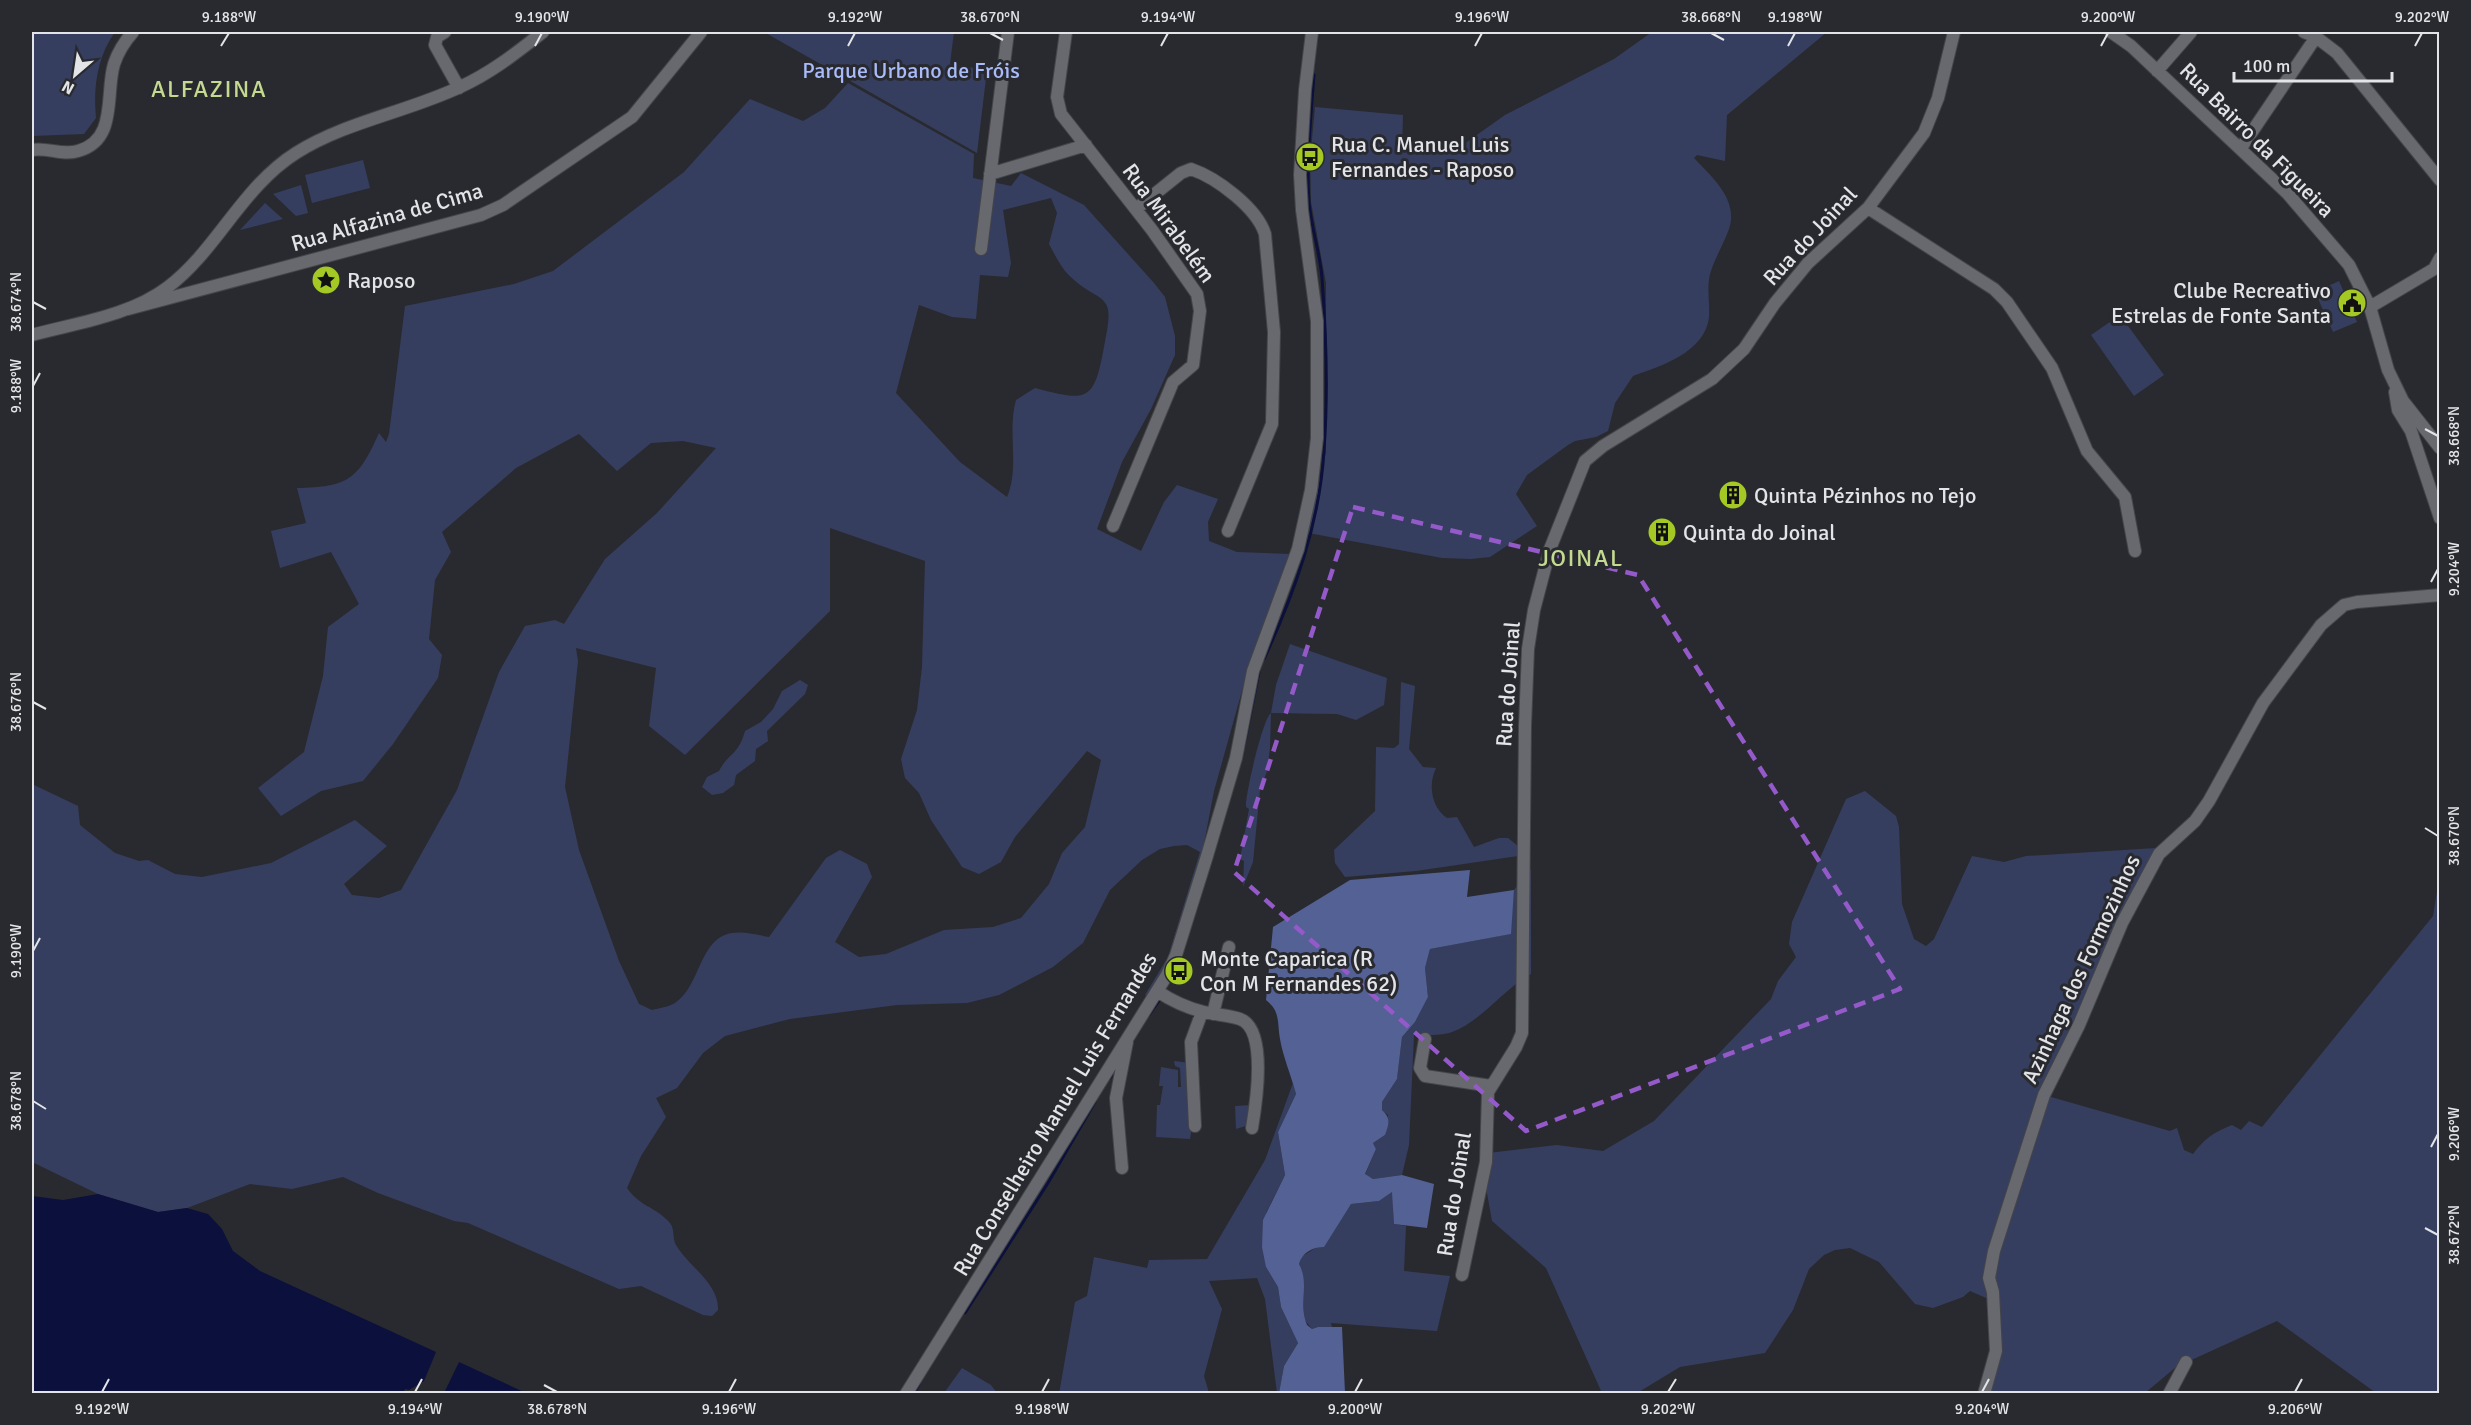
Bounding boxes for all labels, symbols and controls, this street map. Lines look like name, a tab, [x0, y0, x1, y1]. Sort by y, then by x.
text: 9.188°W	[202, 8, 257, 26]
text: 9.190°W	[515, 8, 570, 26]
text: 9.192°W	[828, 8, 883, 26]
text: 38.670°N	[960, 8, 1020, 26]
text: 9.194°W	[1141, 8, 1196, 26]
text: 9.196°W	[1455, 8, 1510, 26]
text: 38.668°N	[1681, 8, 1741, 26]
text: 9.198°W	[1768, 8, 1823, 26]
text: 9.200°W	[2081, 8, 2136, 26]
text: 9.202°W	[2395, 8, 2450, 26]
north arrow	[45, 45, 105, 105]
scale bar	[2234, 45, 2392, 83]
text: 100 m	[2243, 55, 2290, 77]
park label: Parque Urbano de Fróis	[802, 57, 1020, 84]
street label: Rua Bairro da Figueira	[2174, 57, 2340, 223]
district label: ALFAZINA	[151, 74, 267, 104]
text: N	[58, 76, 78, 99]
place label: Rua C. Manuel Luis Fernandes - Raposo	[1331, 131, 1514, 183]
bus stop icon: Rua C. Manuel Luis Fernandes - Raposo	[1294, 141, 1326, 173]
street label: Rua Mirabelém	[1117, 158, 1221, 288]
street label: Rua Alfazina de Cima	[288, 177, 486, 257]
street label: Rua do Joinal	[1757, 181, 1863, 291]
place icon: Raposo	[310, 264, 342, 296]
place label: Raposo	[347, 267, 415, 294]
text: 38.674°N	[7, 272, 25, 332]
place label: Clube Recreativo Estrelas de Fonte Santa	[2111, 277, 2331, 329]
public building icon: Clube Recreativo Estrelas de Fonte Santa	[2336, 287, 2368, 319]
text: 9.188°W	[7, 358, 25, 413]
text: 38.668°N	[2445, 406, 2463, 466]
building icon: Quinta Pézinhos no Tejo	[1717, 479, 1749, 511]
place label: Quinta Pézinhos no Tejo	[1754, 482, 1976, 509]
building icon: Quinta do Joinal	[1646, 516, 1678, 548]
place label: Quinta do Joinal	[1683, 519, 1836, 546]
text: 9.204°W	[2445, 541, 2463, 596]
district label: JOINAL	[1538, 543, 1624, 573]
street label: Rua do Joinal	[1490, 620, 1526, 748]
text: 38.676°N	[7, 672, 25, 732]
text: 38.670°N	[2445, 806, 2463, 866]
street label: Azinhaga dos Formozinhos	[2016, 850, 2146, 1088]
text: 9.190°W	[7, 923, 25, 978]
place label: Monte Caparica (R Con M Fernandes 62)	[1200, 945, 1397, 997]
street label: Rua Conselheiro Manuel Luis Fernandes	[947, 947, 1163, 1281]
bus stop icon: Monte Caparica (R Con M Fernandes 62)	[1163, 955, 1195, 987]
text: 38.678°N	[7, 1071, 25, 1131]
text: 9.206°W	[2445, 1106, 2463, 1161]
street label: Rua do Joinal	[1431, 1130, 1477, 1258]
text: 38.672°N	[2445, 1205, 2463, 1265]
text: 9.192°W	[75, 1400, 130, 1418]
text: 9.194°W	[388, 1400, 443, 1418]
text: 38.678°N	[527, 1400, 587, 1418]
text: 9.196°W	[702, 1400, 757, 1418]
text: 9.198°W	[1015, 1400, 1070, 1418]
text: 9.200°W	[1328, 1400, 1383, 1418]
text: 9.202°W	[1641, 1400, 1696, 1418]
text: 9.204°W	[1955, 1400, 2010, 1418]
text: 9.206°W	[2268, 1400, 2323, 1418]

